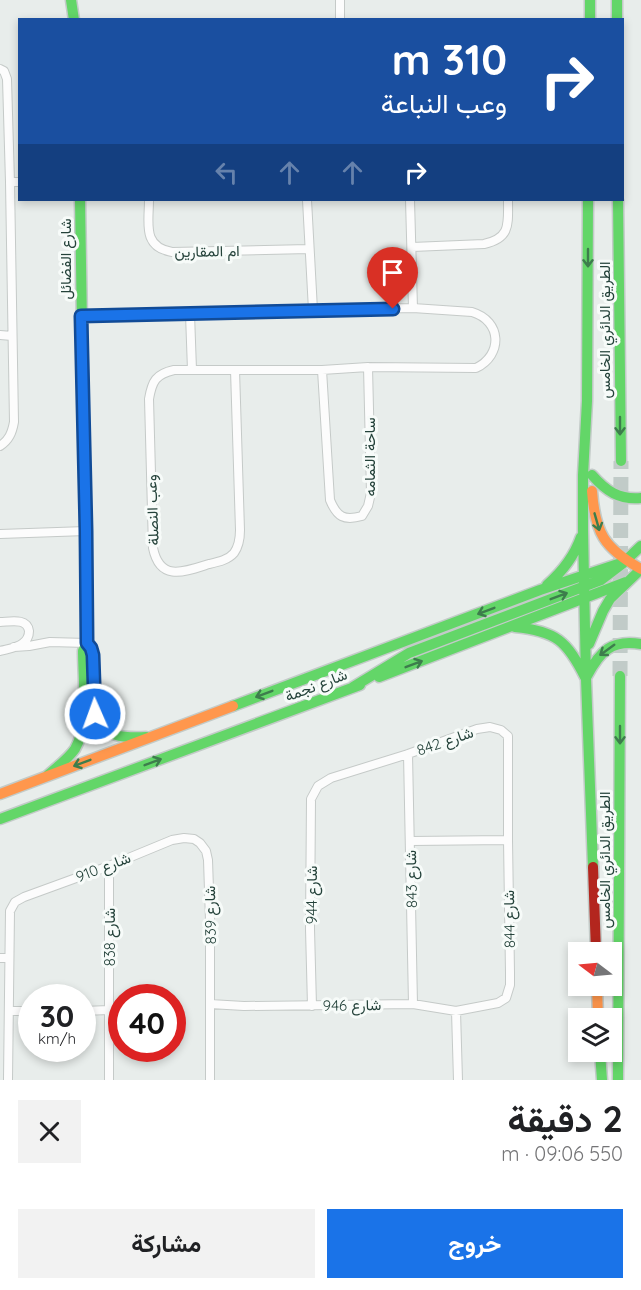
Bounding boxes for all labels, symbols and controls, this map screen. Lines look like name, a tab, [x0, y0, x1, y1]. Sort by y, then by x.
text: 310 m	[392, 33, 507, 86]
icon: right	[528, 42, 606, 120]
text: وعب النباعة	[381, 86, 507, 120]
icon: left	[210, 156, 243, 189]
icon: ahead	[273, 156, 306, 189]
icon: ahead	[336, 156, 369, 189]
icon: right	[399, 156, 432, 189]
street label: شارع الفضائل	[56, 218, 77, 300]
street label: ام المقارين	[174, 241, 240, 262]
pin	[367, 247, 418, 309]
one-way arrow	[582, 247, 594, 267]
icon: arrive	[376, 256, 409, 289]
street label: الطريق الدائري الخامس	[595, 262, 618, 398]
one-way arrow	[614, 415, 626, 435]
street label: ساحة الثمامه	[360, 417, 379, 497]
street label: وعب النصلة	[141, 474, 163, 546]
one-way arrow	[592, 512, 603, 531]
one-way arrow	[549, 590, 568, 601]
one-way arrow	[477, 606, 495, 617]
one-way arrow	[599, 643, 615, 656]
one-way arrow	[404, 657, 423, 668]
street label: شارع نجمة	[282, 664, 351, 707]
position arrow	[63, 682, 127, 746]
one-way arrow	[255, 689, 274, 700]
street label: شارع 842	[414, 722, 477, 761]
one-way arrow	[614, 724, 626, 744]
one-way arrow	[143, 756, 162, 767]
one-way arrow	[73, 758, 91, 769]
street label: الطريق الدائري الخامس	[595, 792, 618, 928]
street label: شارع 910	[73, 848, 134, 888]
street label: شارع 843	[401, 850, 423, 908]
street label: شارع 944	[302, 866, 323, 924]
street label: شارع 839	[200, 885, 222, 944]
street label: شارع 844	[499, 890, 521, 948]
street label: شارع 838	[100, 908, 121, 966]
north arrow	[568, 942, 622, 996]
map controls	[568, 942, 622, 1062]
speed limit sign: 40	[108, 984, 186, 1062]
street label: شارع 946	[323, 995, 382, 1017]
text: 30	[40, 997, 74, 1035]
button: layers	[568, 1008, 622, 1062]
text: km/h	[38, 1029, 76, 1048]
text: 2 دقيقة	[508, 1096, 623, 1141]
button: close	[18, 1100, 81, 1163]
text: 550 m · 09:06	[501, 1141, 623, 1166]
button: مشاركة	[18, 1209, 315, 1278]
button: خروج	[327, 1209, 623, 1278]

